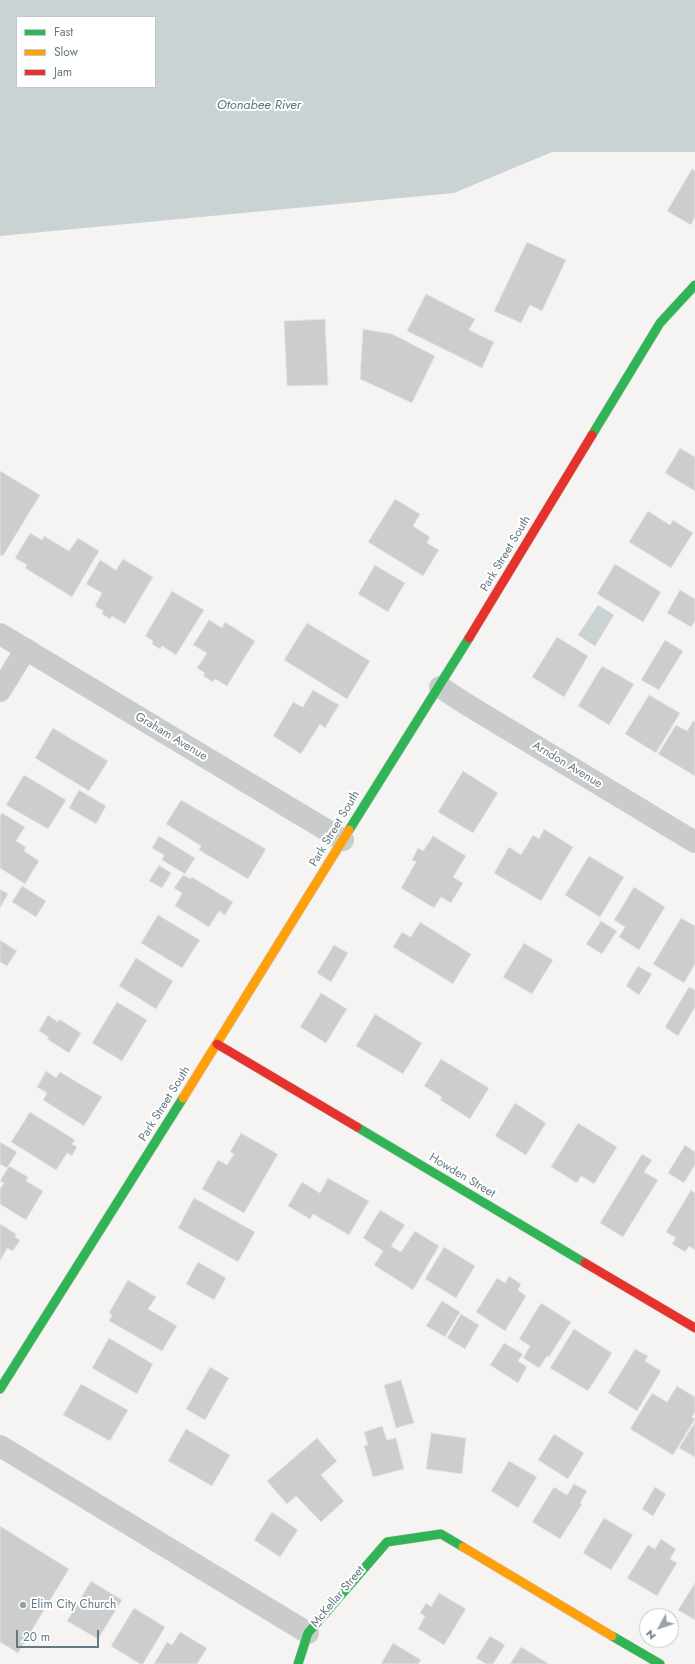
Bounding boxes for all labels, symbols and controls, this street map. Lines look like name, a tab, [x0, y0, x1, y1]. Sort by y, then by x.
legend	[16, 16, 156, 88]
text: Fast	[54, 23, 73, 41]
text: Slow	[54, 43, 78, 61]
text: Jam	[54, 63, 72, 81]
water label: Otonabee River	[217, 98, 301, 114]
street label: Park Street South	[478, 514, 534, 594]
street label: Graham Avenue	[132, 710, 210, 764]
street label: Arndon Avenue	[529, 738, 605, 792]
street label: Park Street South	[307, 789, 363, 869]
street label: Park Street South	[136, 1064, 194, 1144]
street label: Howden Street	[426, 1151, 498, 1201]
street label: McKellar Street	[308, 1563, 368, 1631]
place label: Elim City Church	[31, 1598, 116, 1612]
marker: Elim City Church	[18, 1600, 28, 1610]
north arrow	[639, 1608, 679, 1648]
scale bar	[18, 1622, 101, 1648]
text: N	[642, 1627, 660, 1644]
text: 20 m	[23, 1628, 50, 1646]

